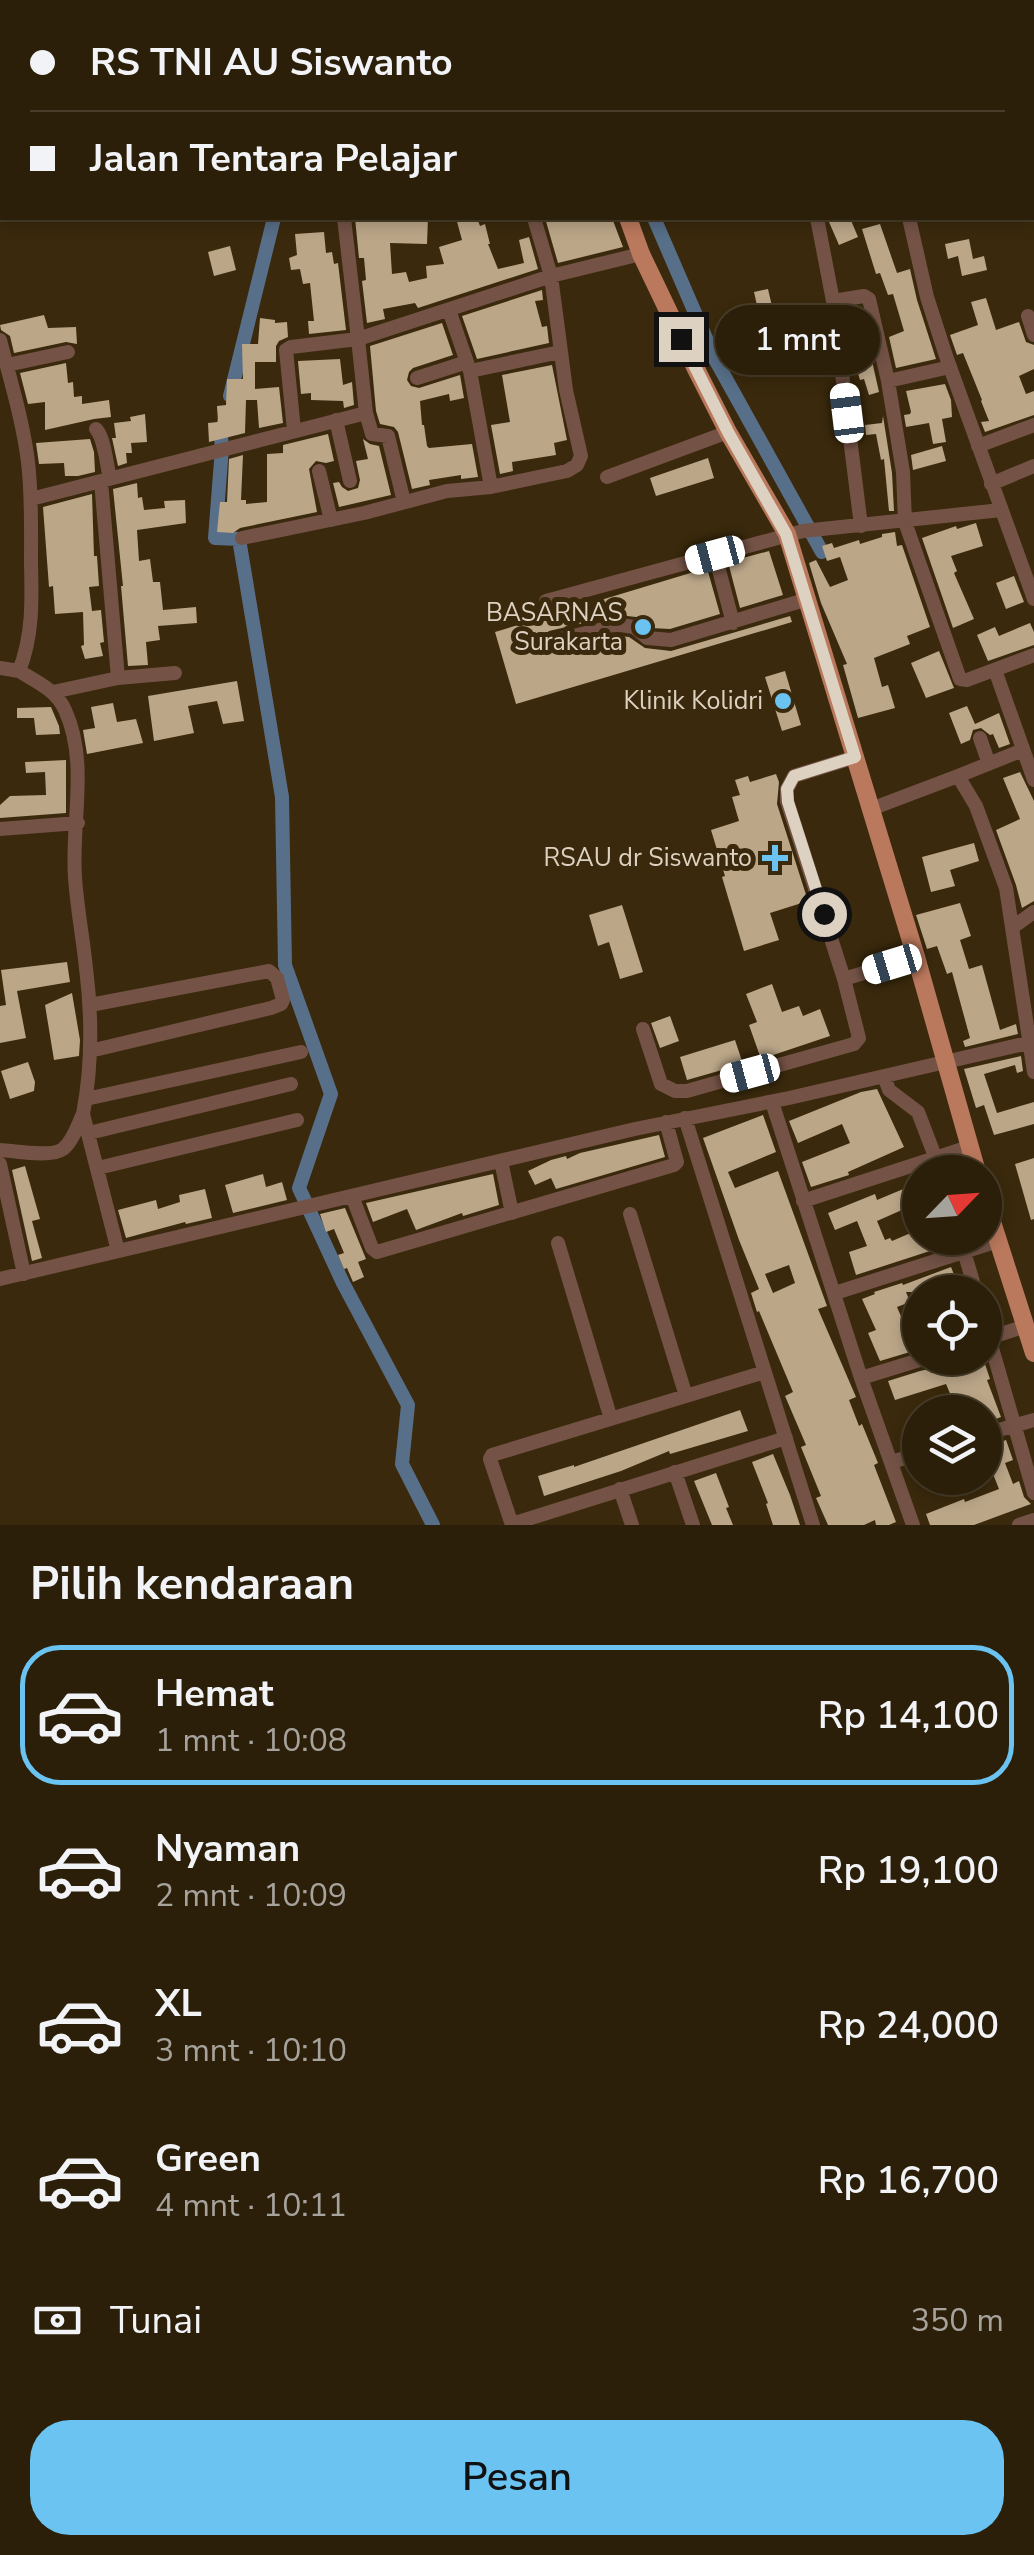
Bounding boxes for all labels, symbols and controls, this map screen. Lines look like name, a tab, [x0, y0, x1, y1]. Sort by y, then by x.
text: RS TNI AU Siswanto	[90, 37, 453, 88]
text: Jalan Tentara Pelajar	[90, 133, 457, 184]
callout: 1 mnt	[716, 304, 881, 374]
route end	[659, 317, 704, 362]
text: 1 mnt	[755, 318, 840, 361]
car	[828, 381, 866, 445]
car	[682, 533, 748, 577]
place label: BASARNAS Surakarta	[486, 596, 623, 659]
marker: BASARNAS Surakarta	[632, 616, 654, 638]
place label: Klinik Kolidri	[623, 684, 763, 718]
marker: Klinik Kolidri	[772, 690, 794, 712]
place label: RSAU dr Siswanto	[544, 841, 752, 875]
marker: RSAU dr Siswanto	[762, 845, 788, 871]
route start	[802, 892, 847, 937]
car	[859, 941, 925, 987]
car	[717, 1051, 783, 1095]
north arrow	[902, 1155, 1002, 1255]
map controls	[902, 1155, 1002, 1495]
button: locate	[902, 1275, 1002, 1375]
button: layers	[902, 1395, 1002, 1495]
text: Pilih kendaraan	[30, 1554, 354, 1615]
text: Hemat	[155, 1668, 274, 1719]
icon: car	[35, 1670, 125, 1760]
text: Rp 14,100	[818, 1690, 999, 1741]
text: 1 mnt · 10:08	[155, 1719, 347, 1762]
text: Nyaman	[155, 1823, 300, 1874]
icon: car	[35, 1825, 125, 1915]
text: Rp 19,100	[818, 1845, 999, 1896]
text: 2 mnt · 10:09	[155, 1874, 347, 1917]
text: XL	[155, 1978, 202, 2029]
icon: car	[35, 1980, 125, 2070]
text: Rp 24,000	[818, 2000, 999, 2051]
text: 3 mnt · 10:10	[155, 2029, 347, 2072]
text: Green	[155, 2133, 261, 2184]
icon: car	[35, 2135, 125, 2225]
text: Rp 16,700	[818, 2155, 999, 2206]
text: 4 mnt · 10:11	[155, 2184, 347, 2227]
icon: cash	[30, 2293, 85, 2348]
text: Tunai	[110, 2295, 202, 2346]
text: 350 m	[911, 2299, 1004, 2342]
button: Pesan	[30, 2420, 1004, 2535]

